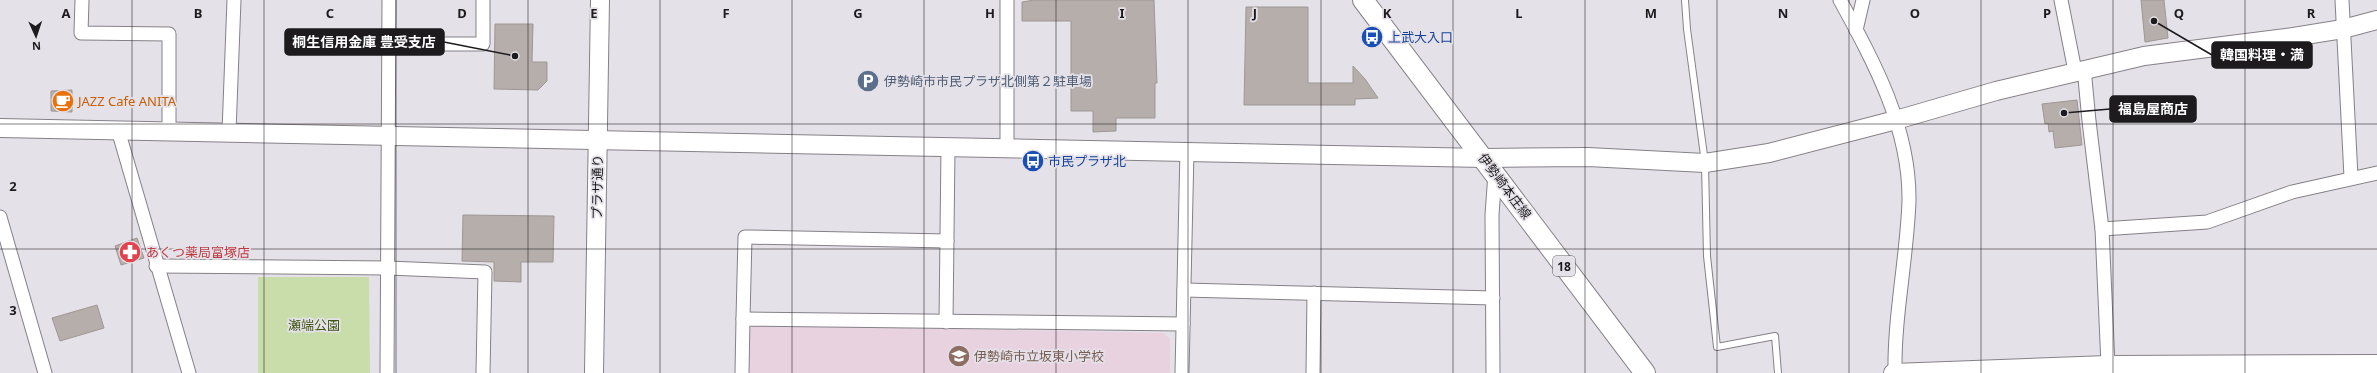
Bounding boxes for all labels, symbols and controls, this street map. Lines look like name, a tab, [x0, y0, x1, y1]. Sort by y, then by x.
text: A	[62, 4, 71, 22]
text: B	[194, 4, 202, 22]
text: C	[326, 4, 334, 22]
text: D	[457, 4, 467, 22]
text: E	[590, 4, 598, 22]
text: F	[722, 4, 730, 22]
text: G	[853, 4, 863, 22]
text: H	[985, 4, 995, 22]
text: I	[1119, 4, 1125, 22]
text: J	[1252, 4, 1257, 22]
text: K	[1383, 4, 1392, 22]
text: L	[1515, 4, 1523, 22]
text: M	[1645, 4, 1657, 22]
text: N	[1778, 4, 1788, 22]
text: O	[1910, 4, 1920, 22]
text: P	[2043, 4, 2051, 22]
text: Q	[2174, 4, 2184, 22]
text: R	[2307, 4, 2316, 22]
north arrow	[16, 16, 56, 56]
bus stop icon: 上武大入口	[1359, 24, 1385, 50]
place label: 上武大入口	[1388, 28, 1453, 46]
callout: 桐生信用金庫 豊受支店	[285, 29, 444, 55]
text: 桐生信用金庫 豊受支店	[292, 32, 436, 51]
text: N	[32, 39, 41, 54]
callout: 韓国料理・満	[2212, 42, 2312, 68]
text: 韓国料理・満	[2220, 45, 2304, 64]
parking icon: 伊勢崎市市民プラザ北側第２駐車場	[855, 68, 881, 94]
place label: 伊勢崎市市民プラザ北側第２駐車場	[884, 72, 1092, 90]
cafe icon: JAZZ Cafe ANITA	[50, 88, 76, 114]
place label: JAZZ Cafe ANITA	[76, 92, 177, 110]
callout: 福島屋商店	[2110, 96, 2196, 122]
text: 福島屋商店	[2118, 99, 2188, 118]
bus stop icon: 市民プラザ北	[1020, 148, 1046, 174]
street label: 伊勢崎本庄線	[1474, 149, 1536, 223]
place label: 市民プラザ北	[1048, 152, 1126, 170]
street label: プラザ通り	[587, 154, 607, 220]
text: 2	[9, 177, 17, 195]
pharmacy icon: あくつ薬局富塚店	[117, 239, 143, 265]
place label: あくつ薬局富塚店	[146, 243, 250, 261]
road number: 18	[1553, 256, 1575, 276]
text: 3	[9, 301, 17, 319]
park label: 瀬端公園	[288, 316, 340, 334]
school or university icon: 伊勢崎市立坂東小学校	[946, 343, 972, 369]
place label: 伊勢崎市立坂東小学校	[974, 347, 1104, 365]

